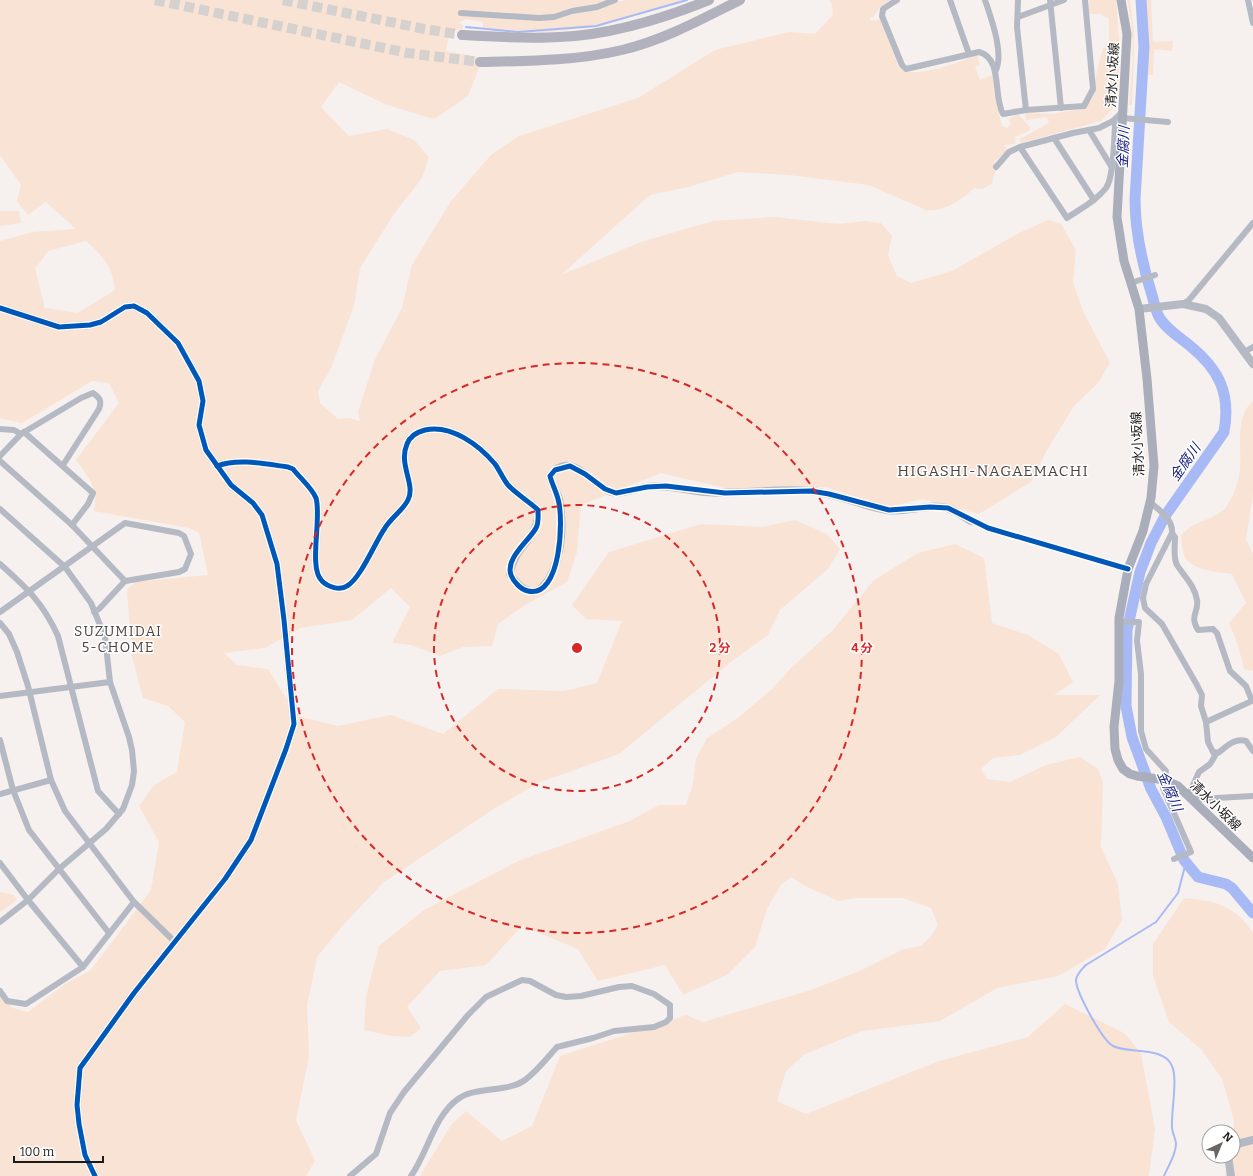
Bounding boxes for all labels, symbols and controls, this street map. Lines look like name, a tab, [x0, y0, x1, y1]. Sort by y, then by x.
street label: 清水小坂線	[1103, 42, 1122, 108]
water label: 金腐川	[1114, 124, 1133, 168]
street label: 清水小坂線	[1128, 411, 1147, 477]
water label: 金腐川	[1166, 439, 1206, 484]
district label: HIGASHI-NAGAEMACHI	[897, 462, 1089, 480]
district label: SUZUMIDAI 5-CHOME	[74, 623, 162, 656]
centre of rings	[570, 641, 584, 655]
text: 2 分	[710, 641, 730, 655]
text: 4 分	[851, 641, 873, 655]
water label: 金腐川	[1154, 769, 1186, 816]
street label: 清水小坂線	[1187, 777, 1244, 833]
north arrow	[1201, 1124, 1241, 1164]
text: N	[1220, 1130, 1236, 1145]
scale bar	[14, 1138, 103, 1164]
text: 100 m	[20, 1145, 55, 1159]

